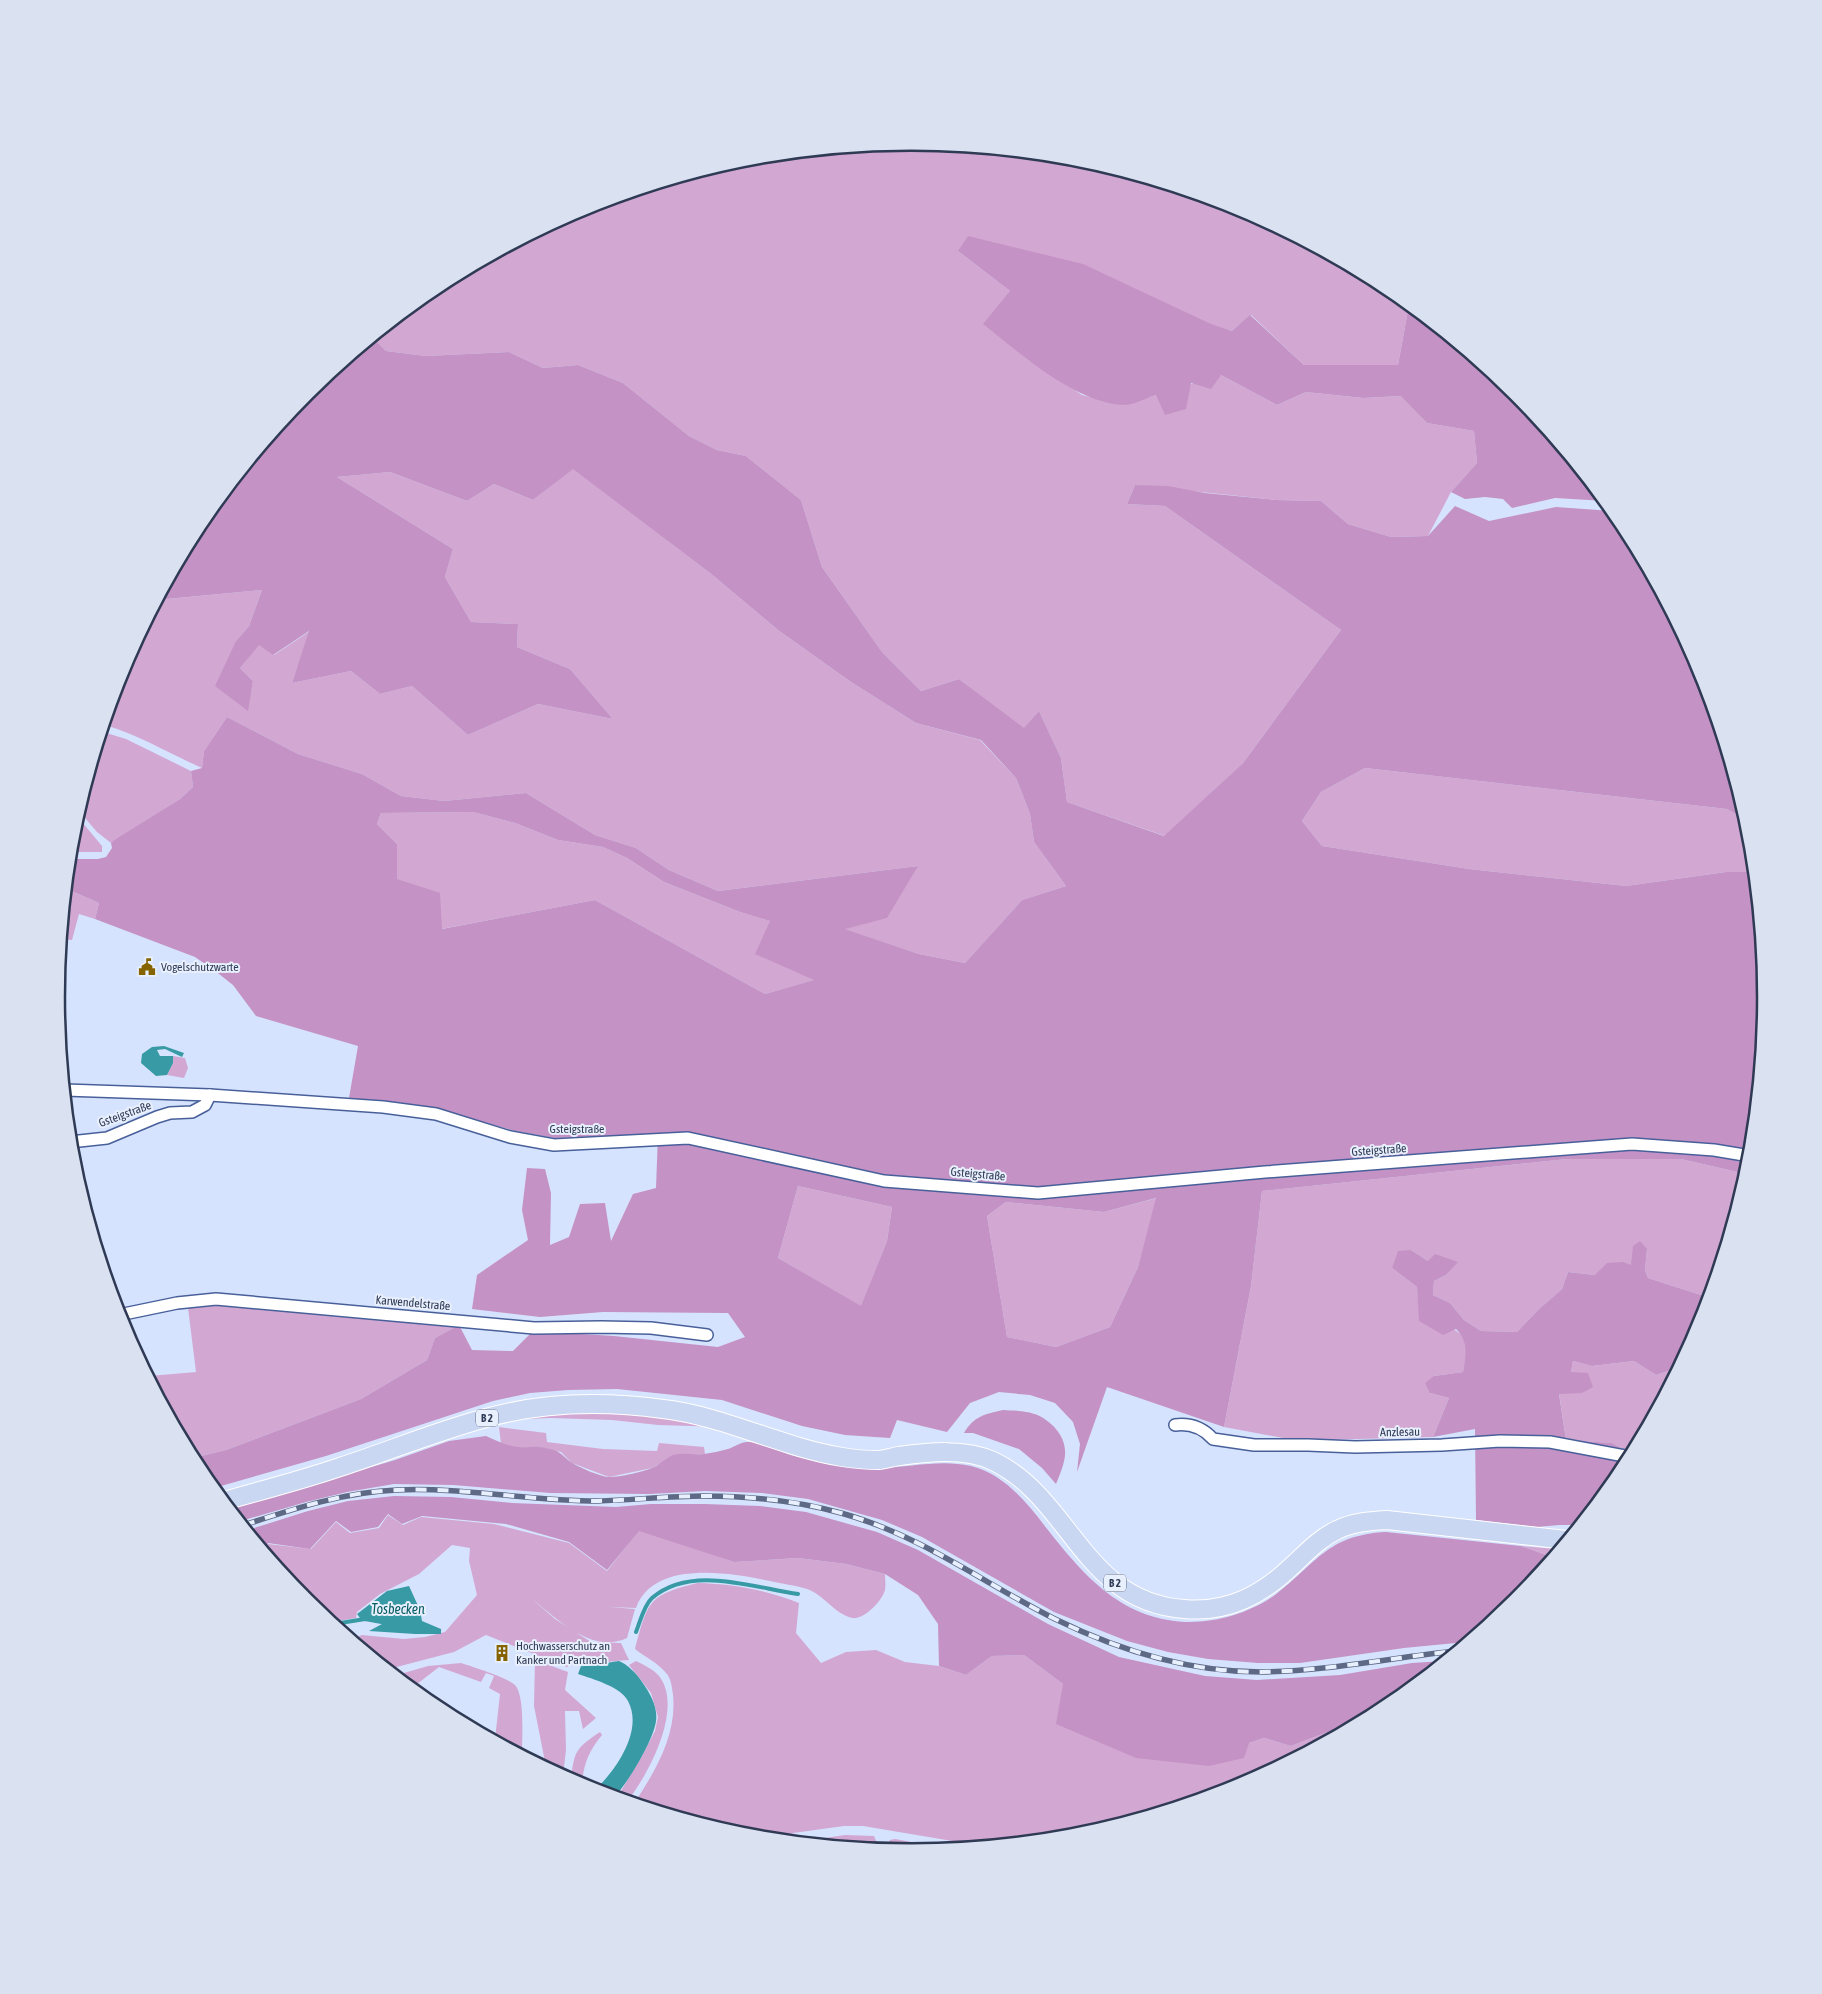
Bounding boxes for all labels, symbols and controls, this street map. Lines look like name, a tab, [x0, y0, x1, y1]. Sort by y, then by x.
public building icon: Vogelschutzwarte	[137, 957, 157, 977]
place label: Vogelschutzwarte	[161, 960, 239, 974]
street label: Gsteigstraße	[97, 1098, 153, 1130]
street label: Gsteigstraße	[550, 1122, 604, 1136]
street label: Gsteigstraße	[1351, 1141, 1407, 1159]
street label: Gsteigstraße	[950, 1165, 1006, 1183]
street label: Karwendelstraße	[375, 1293, 451, 1313]
road number: B 2	[476, 1410, 498, 1426]
street label: Anzlesau	[1380, 1425, 1420, 1439]
road number: B 2	[1104, 1575, 1126, 1592]
water label: Tosbecken	[371, 1601, 425, 1617]
place label: Hochwasserschutz an Kanker und Partnach	[516, 1639, 610, 1667]
building icon: Hochwasserschutz an Kanker und Partnach	[492, 1643, 512, 1663]

